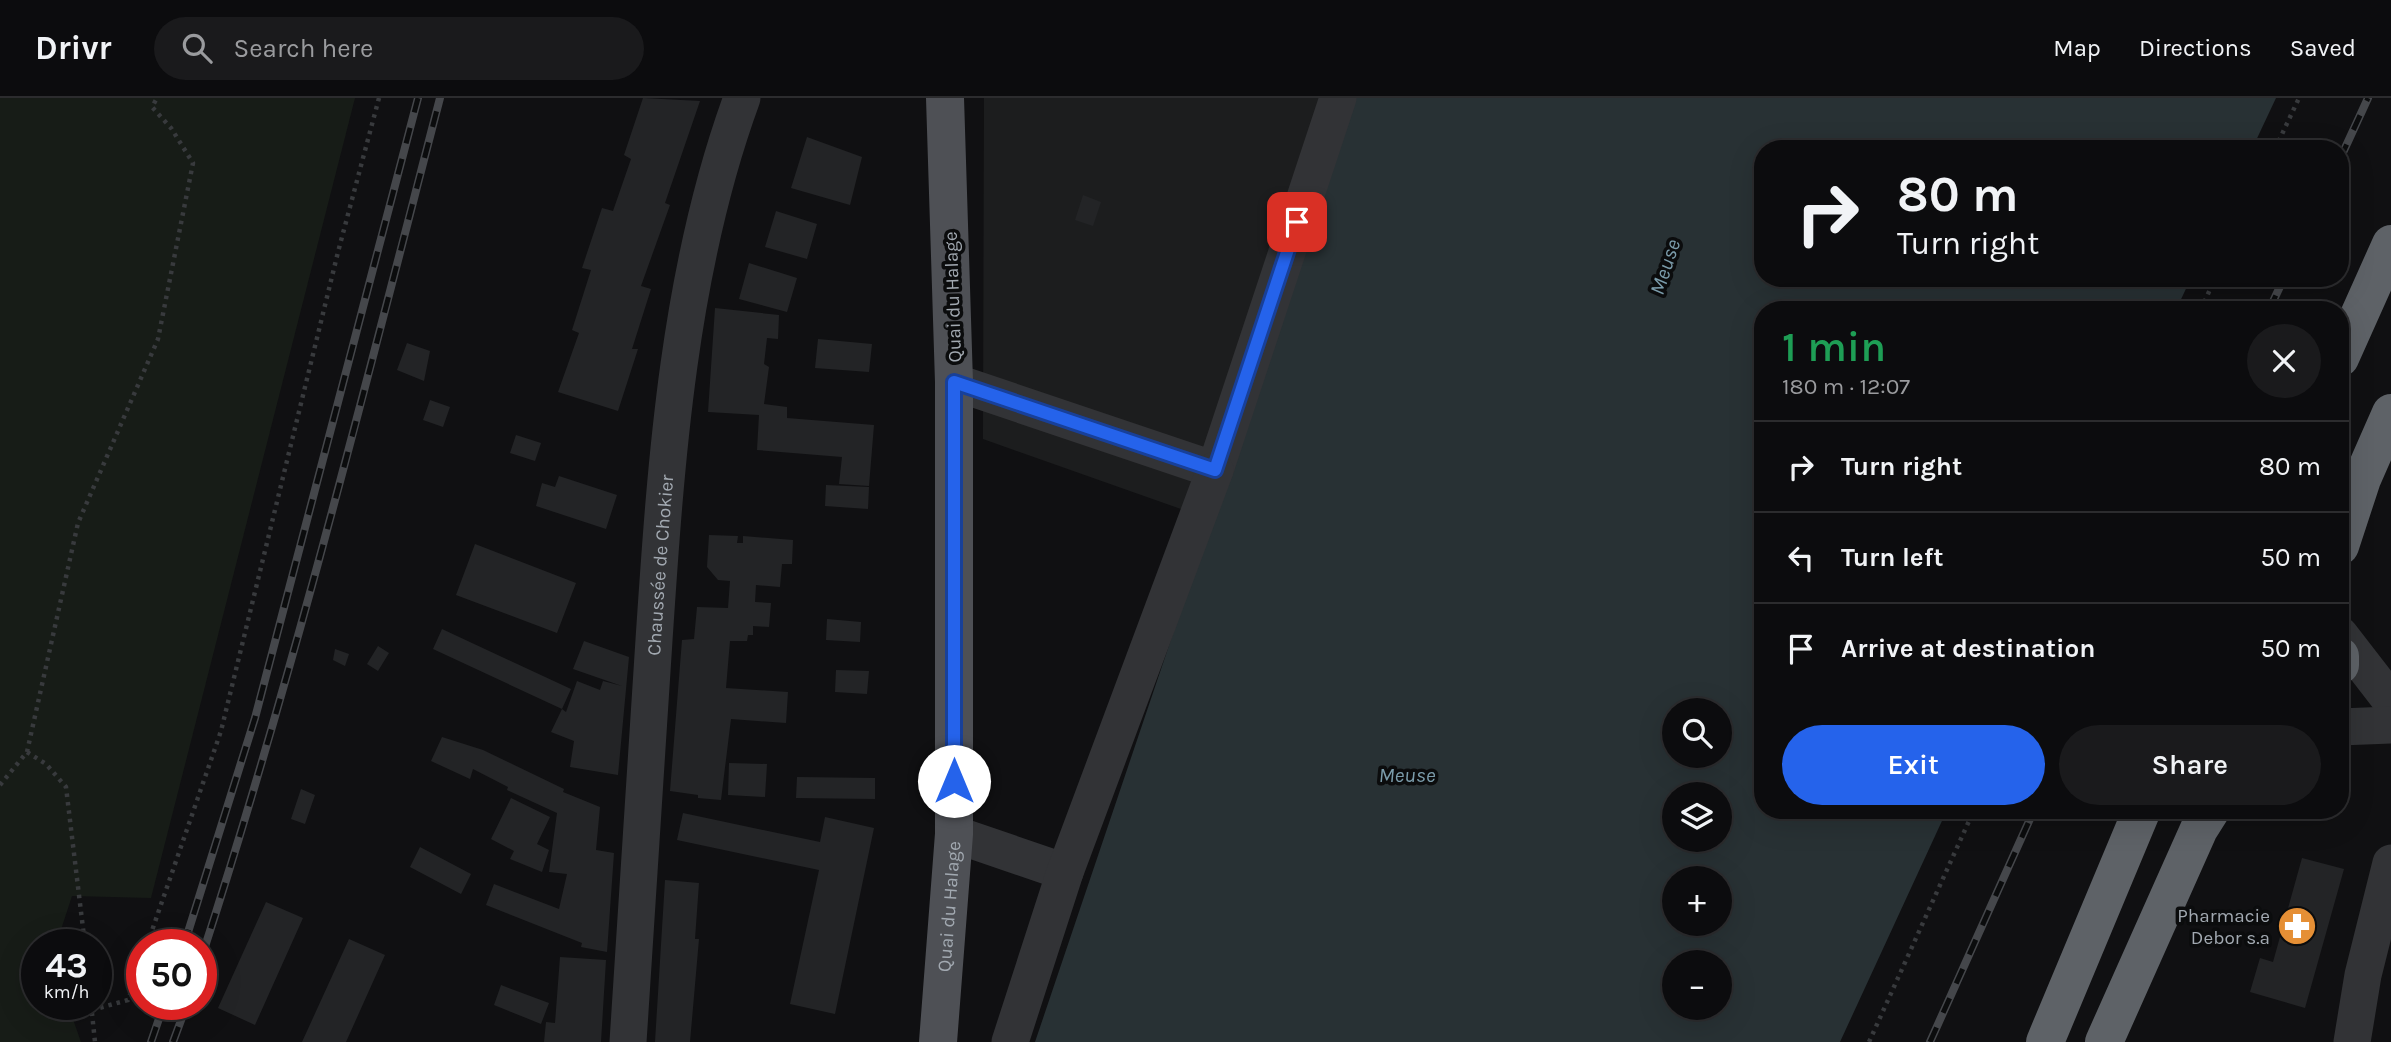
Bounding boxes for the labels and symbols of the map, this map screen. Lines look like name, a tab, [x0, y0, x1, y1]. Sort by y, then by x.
pin	[1267, 192, 1327, 252]
street label: Quai du Halage	[940, 231, 966, 363]
water label: Meuse	[1645, 236, 1685, 298]
street label: Chaussée de Chokier	[643, 474, 678, 656]
position arrow	[917, 744, 991, 818]
water label: Meuse	[1379, 763, 1436, 787]
street label: Quai du Halage	[933, 840, 965, 973]
place label: Pharmacie Debor s.a	[2177, 905, 2270, 949]
pharmacy icon: Pharmacie Debor s.a	[2276, 905, 2318, 947]
speed limit sign: 50	[126, 929, 217, 1020]

